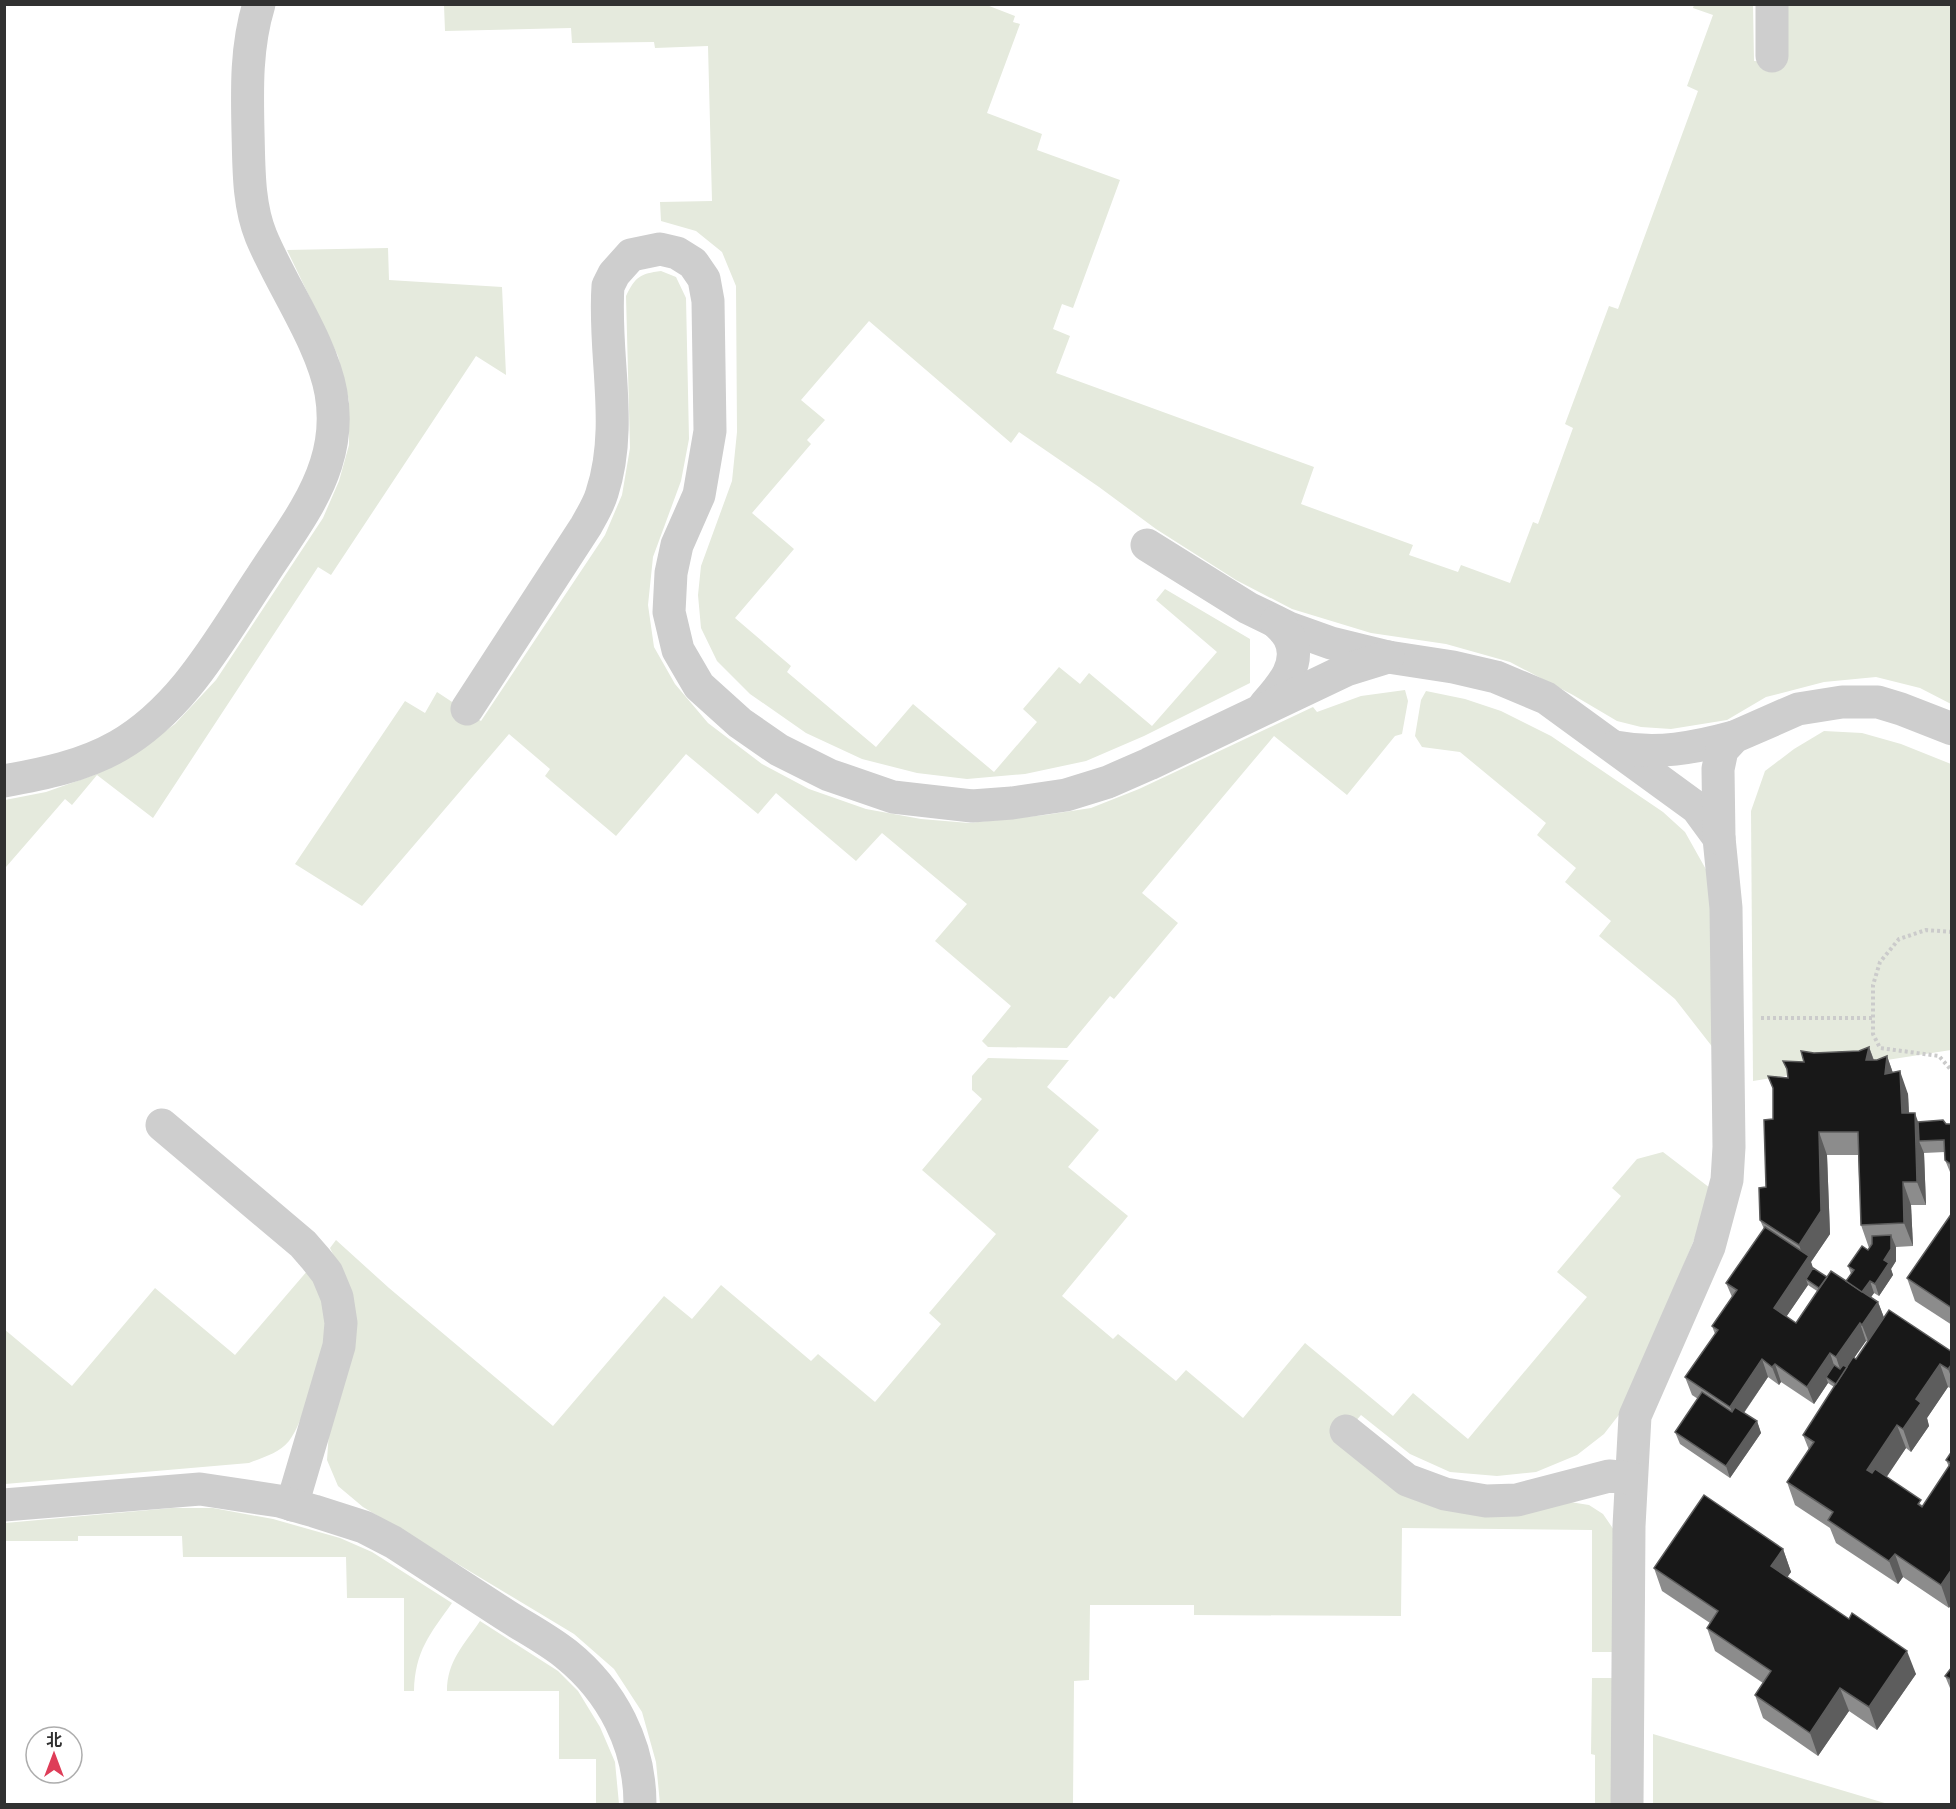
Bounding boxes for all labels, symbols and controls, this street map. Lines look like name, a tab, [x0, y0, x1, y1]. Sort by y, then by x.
north arrow	[24, 1725, 84, 1785]
text: 北	[46, 1732, 62, 1752]

